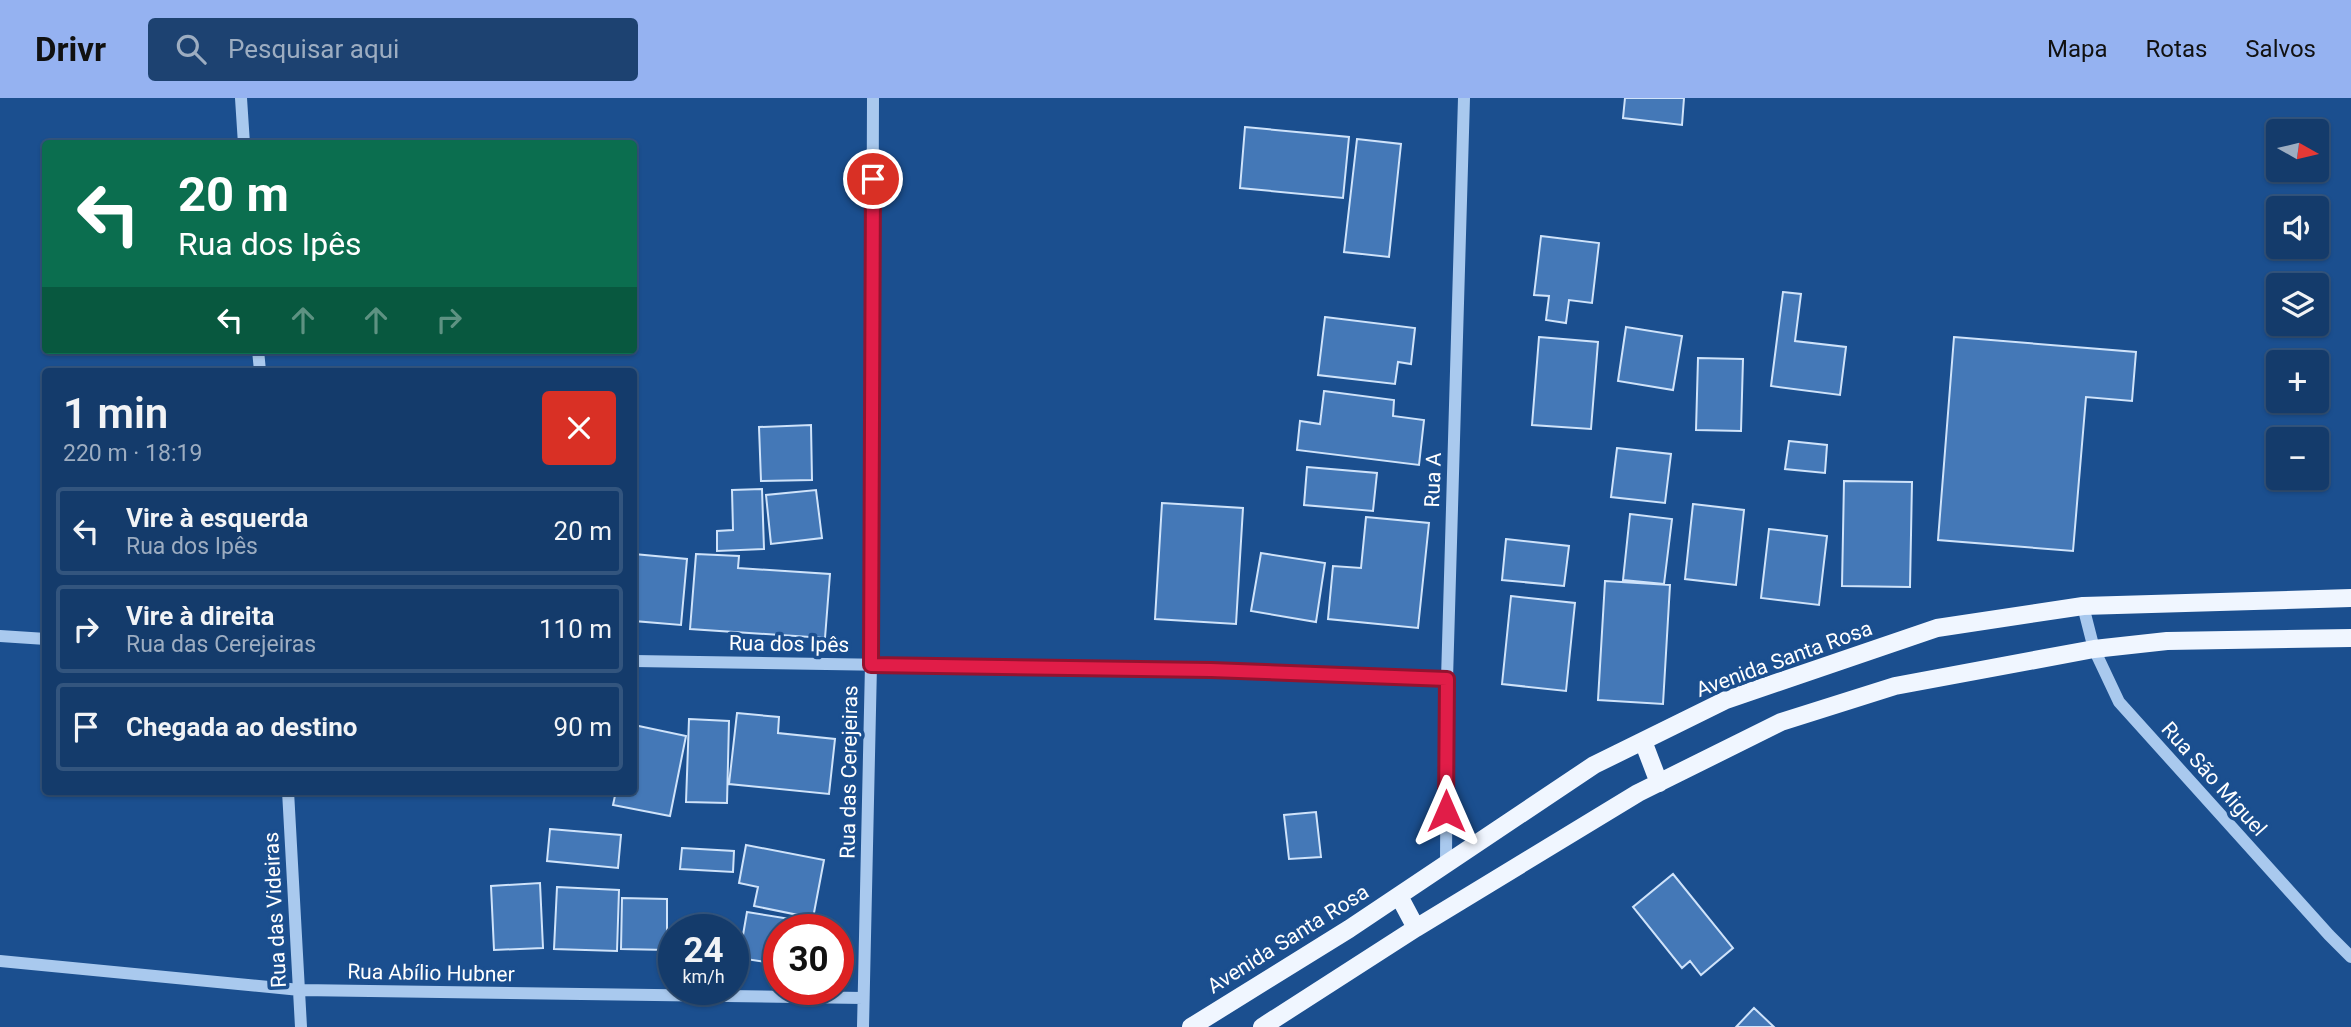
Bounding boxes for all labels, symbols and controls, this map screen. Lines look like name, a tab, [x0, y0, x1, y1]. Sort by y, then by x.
search box	[148, 18, 638, 81]
text: Drivr	[35, 30, 106, 69]
icon: search	[172, 30, 210, 68]
text: Pesquisar aqui	[228, 34, 399, 64]
text: Mapa	[2047, 35, 2108, 63]
text: Rotas	[2146, 35, 2207, 63]
text: Salvos	[2245, 35, 2316, 63]
north arrow	[2266, 119, 2329, 182]
map controls	[2266, 119, 2329, 490]
pin	[843, 149, 903, 209]
icon: arrive	[854, 160, 892, 198]
text: 20 m	[178, 166, 289, 223]
icon: left	[63, 168, 154, 259]
button: sound	[2266, 196, 2329, 259]
text: Rua dos Ipês	[178, 225, 362, 263]
button: layers	[2266, 273, 2329, 336]
icon: left	[211, 301, 249, 339]
icon: ahead	[284, 301, 322, 339]
icon: ahead	[357, 301, 395, 339]
icon: right	[430, 301, 468, 339]
button: +	[2266, 350, 2329, 413]
text: 1 min	[63, 389, 168, 438]
button: close	[542, 391, 616, 465]
button: −	[2266, 427, 2329, 490]
text: 220 m · 18:19	[63, 440, 202, 467]
street label: Rua A	[1420, 452, 1446, 508]
text: Vire à esquerda	[126, 503, 309, 533]
icon: left	[67, 512, 105, 550]
text: 20 m	[554, 516, 612, 546]
text: Rua dos Ipês	[126, 533, 258, 560]
text: Vire à direita	[126, 601, 274, 631]
icon: right	[67, 610, 105, 648]
text: 110 m	[539, 614, 612, 644]
street label: Avenida Santa Rosa	[1693, 616, 1875, 702]
text: Rua das Cerejeiras	[126, 631, 316, 658]
street label: Rua dos Ipês	[729, 631, 849, 657]
street label: Rua das Cerejeiras	[835, 685, 863, 859]
icon: arrive	[67, 708, 105, 746]
text: Chegada ao destino	[126, 712, 357, 742]
text: 90 m	[554, 712, 612, 742]
street label: Rua São Miguel	[2156, 717, 2272, 841]
position arrow	[1409, 774, 1483, 848]
street label: Rua das Videiras	[259, 831, 291, 989]
street label: Avenida Santa Rosa	[1203, 880, 1373, 998]
speed limit sign: 30	[763, 914, 854, 1005]
text: 24	[683, 930, 724, 971]
street label: Rua Abílio Hubner	[347, 960, 515, 986]
text: km/h	[682, 966, 725, 987]

